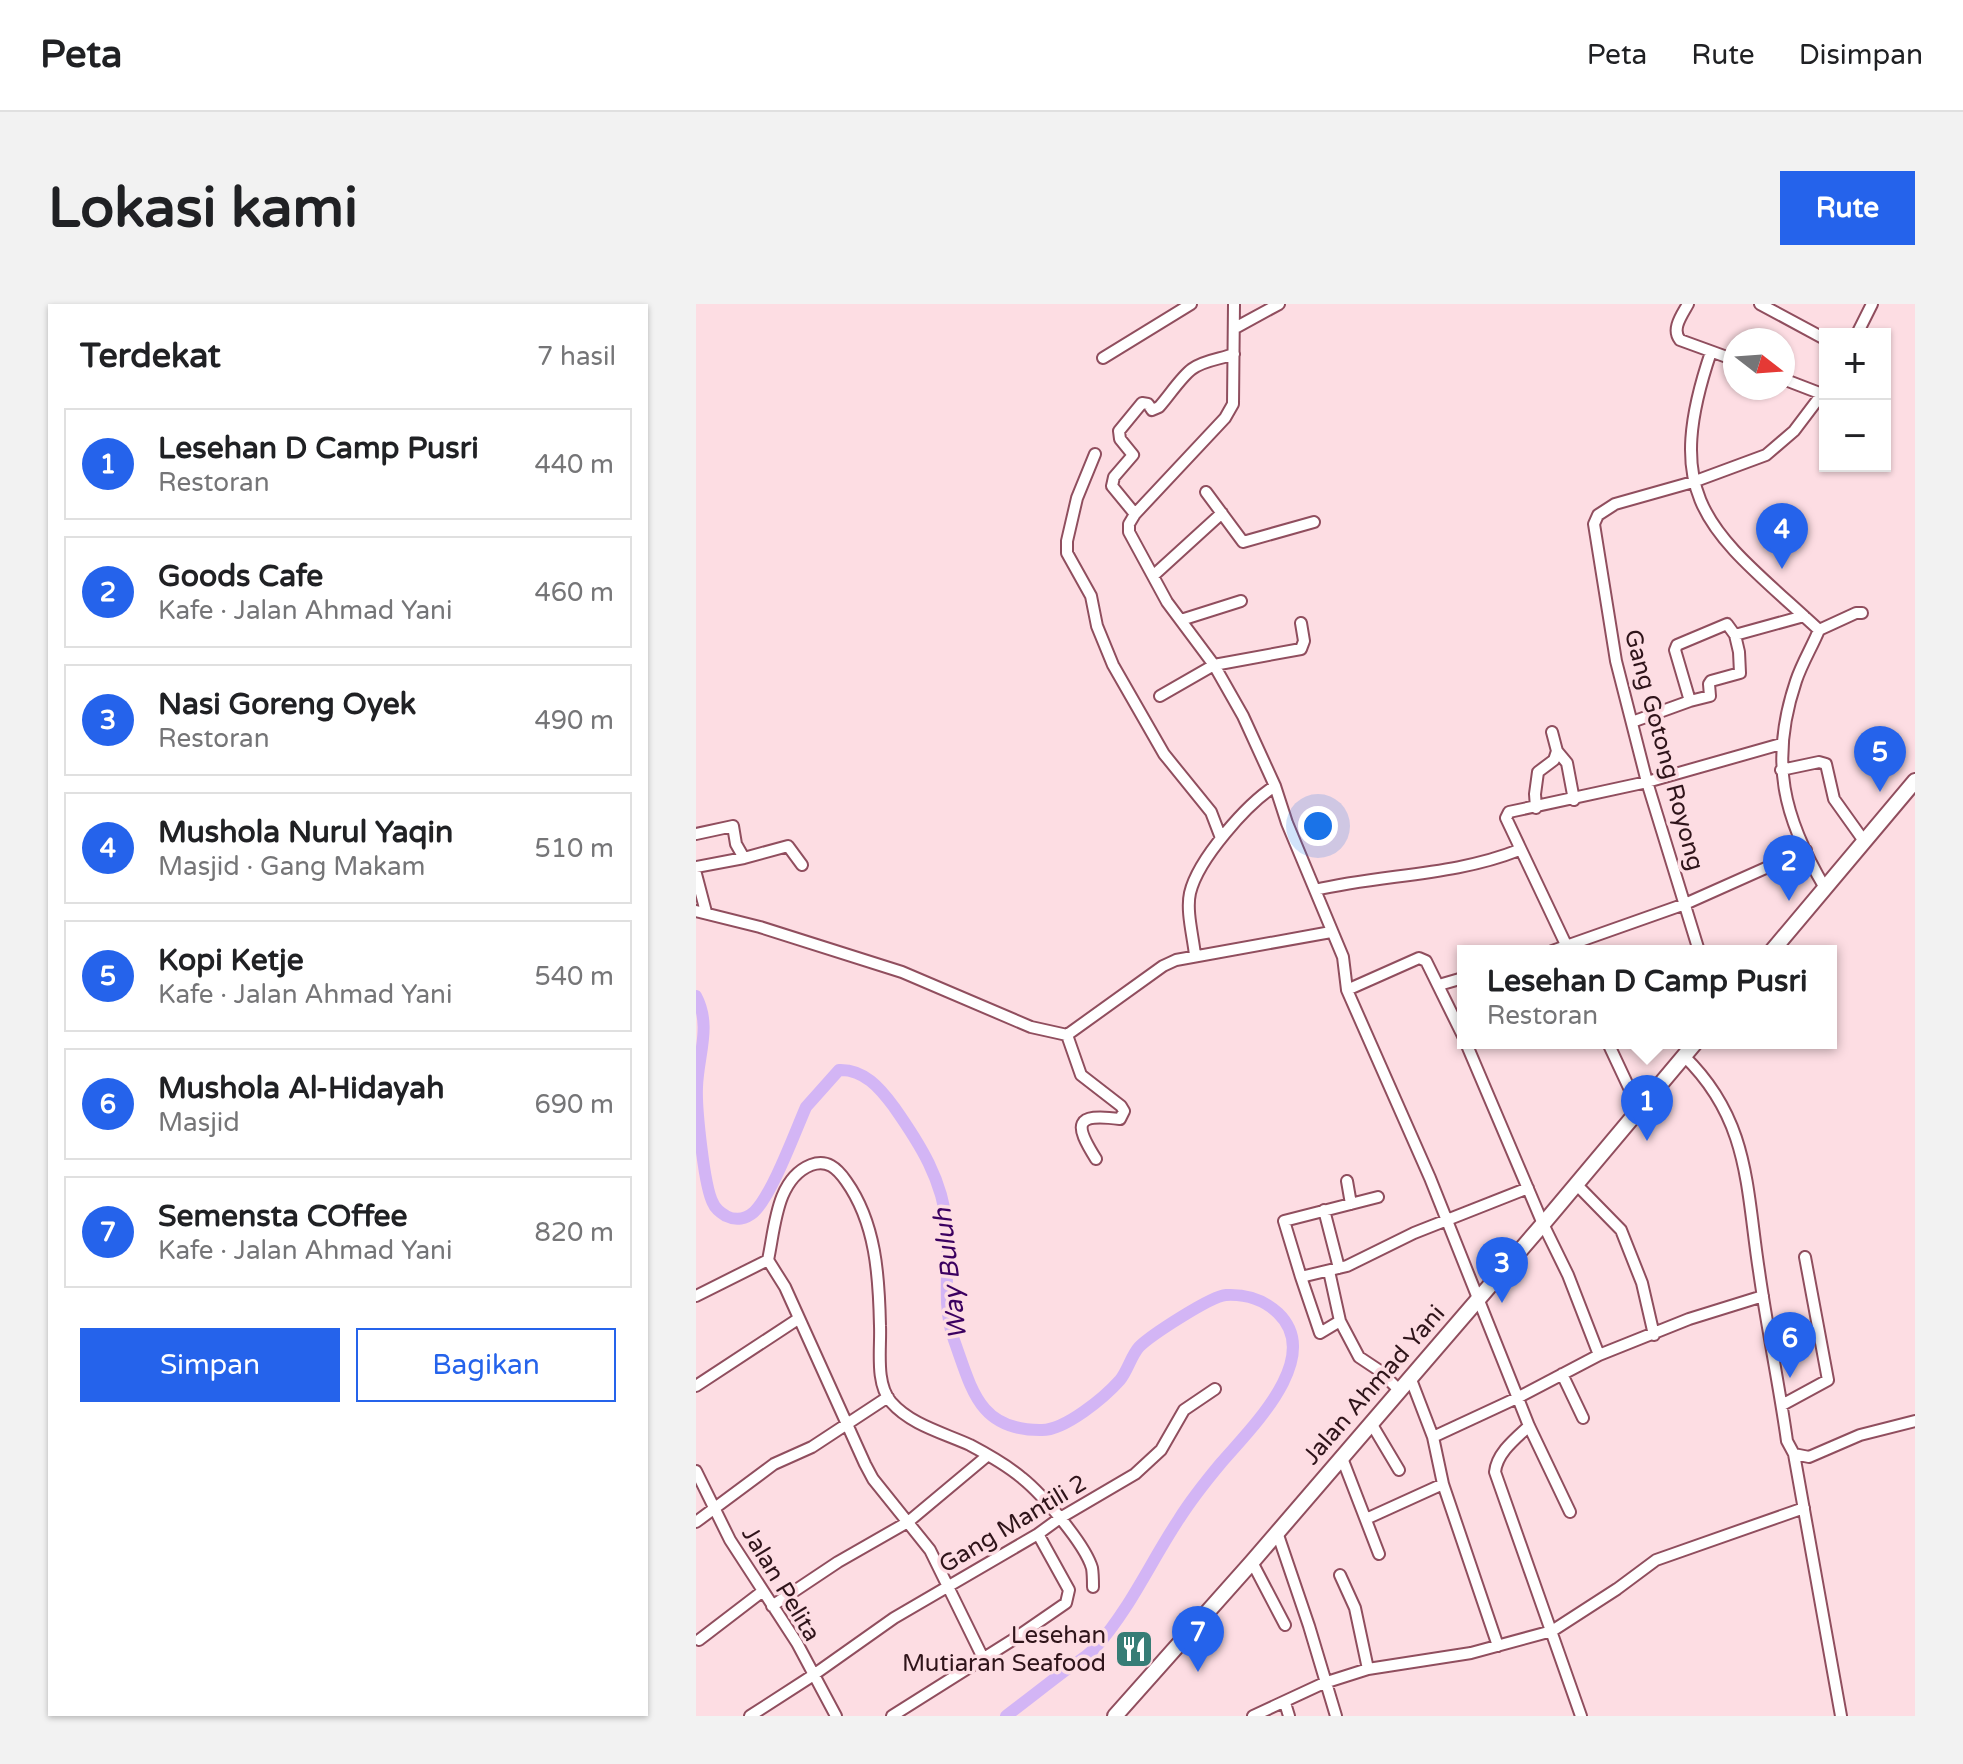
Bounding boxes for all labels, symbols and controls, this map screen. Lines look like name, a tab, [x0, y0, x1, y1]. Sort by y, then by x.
text: Peta	[40, 32, 122, 78]
text: Peta	[1587, 38, 1647, 72]
text: Rute	[1691, 38, 1755, 72]
text: Disimpan	[1799, 38, 1923, 72]
button: Rute	[1780, 171, 1915, 245]
text: Lokasi kami	[48, 175, 358, 242]
north arrow	[1723, 328, 1795, 400]
map controls	[1819, 328, 1891, 472]
button: +	[1819, 328, 1891, 400]
text: Terdekat	[80, 336, 221, 377]
text: 7 hasil	[537, 341, 616, 372]
button: −	[1819, 400, 1891, 472]
text: Lesehan D Camp Pusri	[158, 430, 479, 467]
text: 1	[100, 449, 116, 480]
text: 440 m	[534, 449, 614, 480]
text: Restoran	[158, 467, 270, 498]
pin: 4	[1756, 503, 1808, 569]
text: Goods Cafe	[158, 558, 323, 595]
text: 2	[100, 577, 116, 608]
text: 460 m	[534, 577, 614, 608]
text: Kafe · Jalan Ahmad Yani	[158, 595, 452, 626]
street label: Gang Gotong Royong	[1618, 626, 1710, 874]
text: Nasi Goreng Oyek	[158, 686, 416, 723]
text: 3	[100, 705, 116, 736]
text: 490 m	[534, 705, 614, 736]
text: Restoran	[158, 723, 270, 754]
pin: 5	[1854, 726, 1906, 792]
your location	[1298, 806, 1338, 846]
text: Mushola Nurul Yaqin	[158, 814, 453, 851]
text: 4	[100, 833, 116, 864]
text: 510 m	[534, 833, 614, 864]
pin: 2	[1763, 835, 1815, 901]
text: Masjid · Gang Makam	[158, 851, 425, 882]
text: Kopi Ketje	[158, 942, 304, 979]
popup	[1457, 945, 1837, 1049]
text: 5	[100, 961, 116, 992]
text: 540 m	[534, 961, 614, 992]
text: Lesehan D Camp Pusri	[1487, 963, 1807, 1000]
text: Kafe · Jalan Ahmad Yani	[158, 979, 452, 1010]
text: Restoran	[1487, 1000, 1598, 1031]
text: Mushola Al-Hidayah	[158, 1070, 444, 1107]
pin: 1	[1621, 1075, 1673, 1141]
text: 6	[100, 1089, 116, 1120]
text: 690 m	[534, 1089, 614, 1120]
text: Masjid	[158, 1107, 240, 1138]
text: Semensta COffee	[158, 1198, 408, 1235]
water label: Way Buluh	[926, 1205, 973, 1341]
text: 7	[100, 1217, 116, 1248]
text: 820 m	[534, 1217, 614, 1248]
text: Kafe · Jalan Ahmad Yani	[158, 1235, 452, 1266]
pin: 3	[1476, 1237, 1528, 1303]
street label: Jalan Ahmad Yani	[1297, 1299, 1451, 1471]
pin: 6	[1764, 1312, 1816, 1378]
button: Simpan	[80, 1328, 340, 1402]
button: Bagikan	[356, 1328, 616, 1402]
street label: Gang Mantili 2	[934, 1469, 1092, 1579]
street label: Jalan Pelita	[735, 1521, 827, 1647]
pin: 7	[1172, 1606, 1224, 1672]
place label: Lesehan Mutiaran Seafood	[902, 1621, 1106, 1678]
restaurant icon: Lesehan Mutiaran Seafood	[1113, 1628, 1155, 1670]

